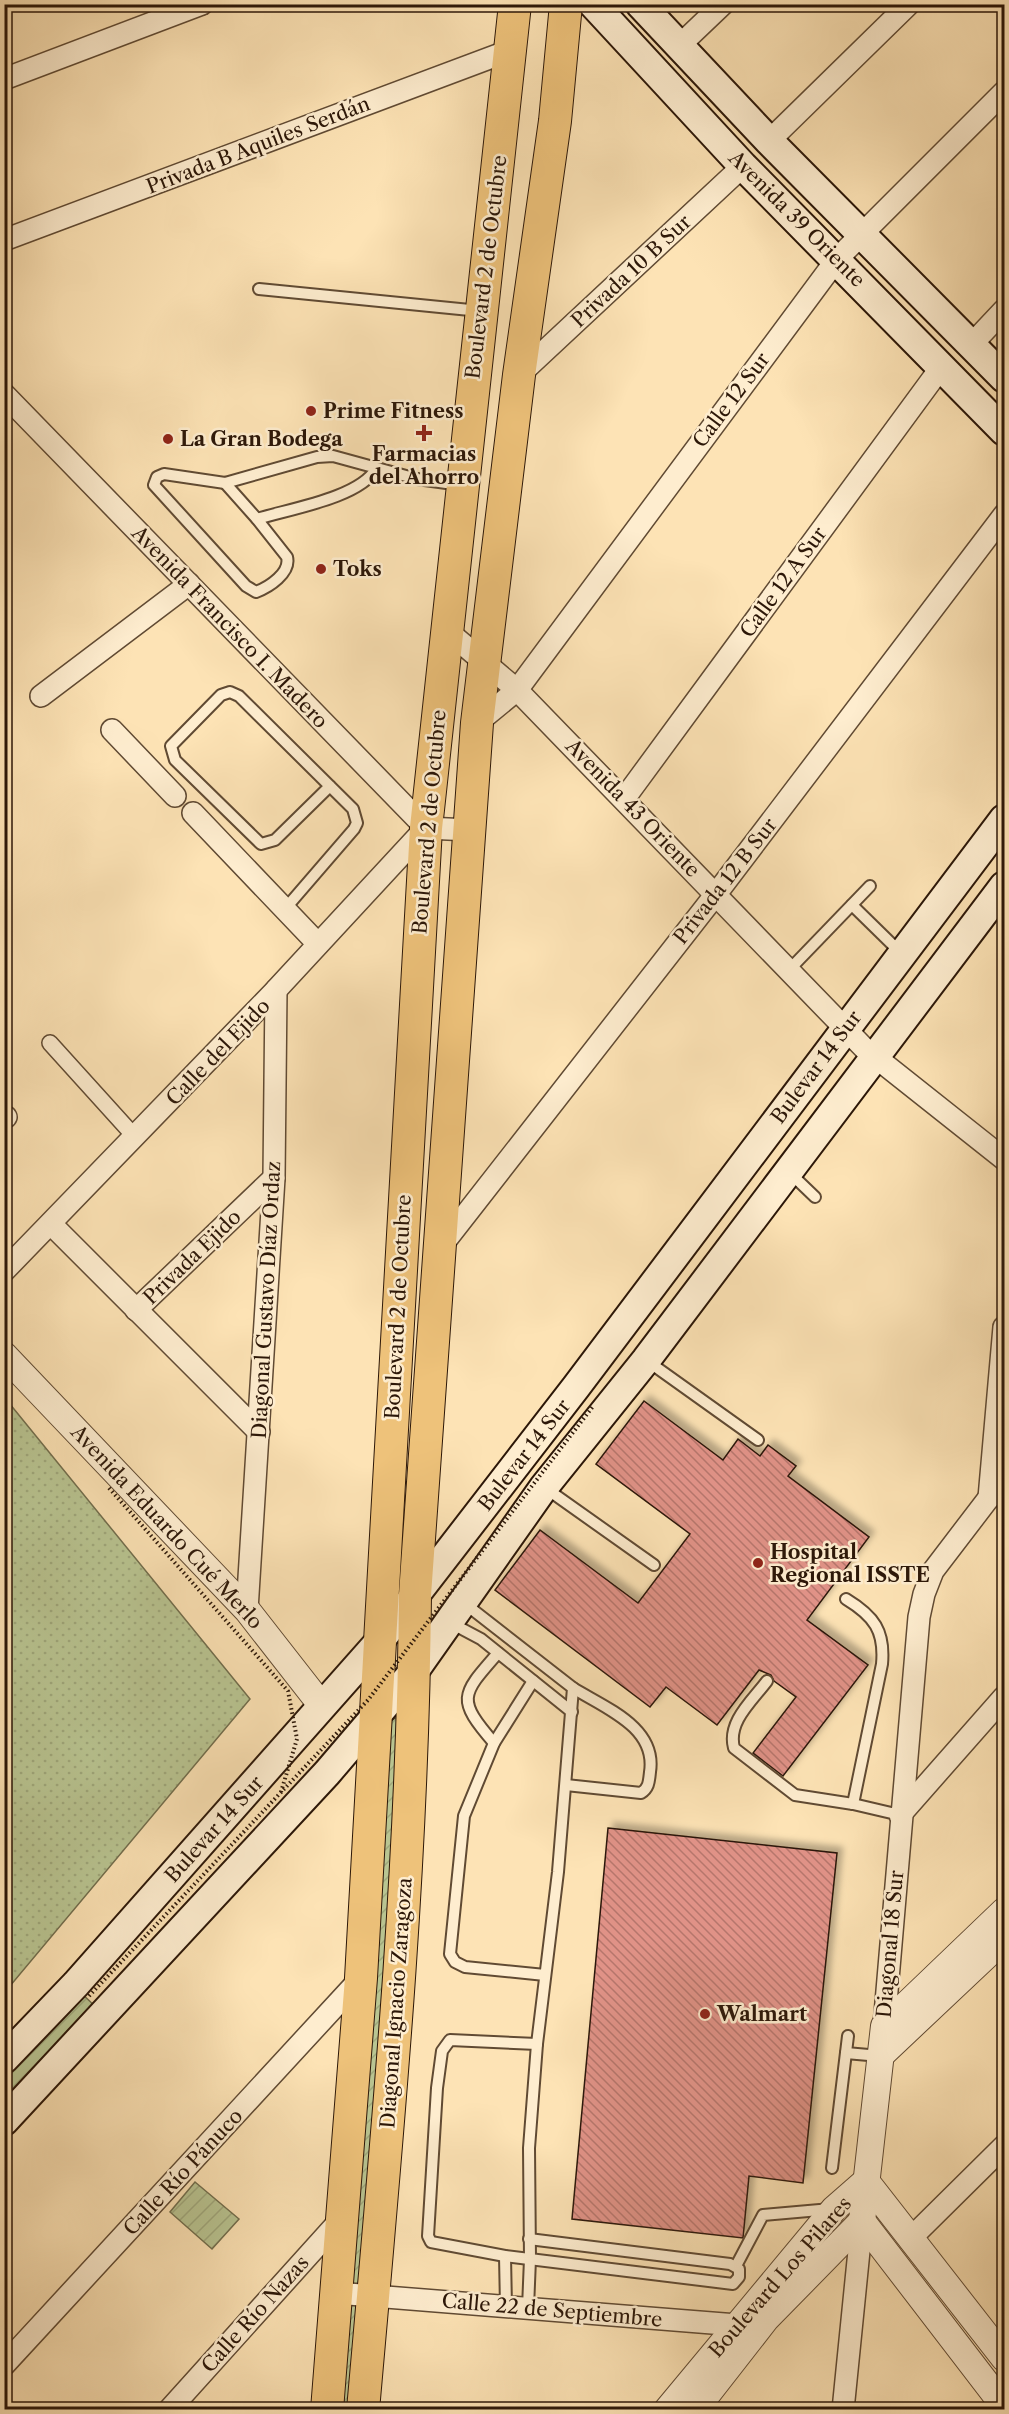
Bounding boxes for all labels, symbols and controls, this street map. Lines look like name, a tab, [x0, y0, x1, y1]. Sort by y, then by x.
street label: Privada B Aquiles Serdán	[143, 91, 374, 199]
street label: Avenida 39 Oriente	[723, 145, 870, 292]
street label: Boulevard 2 de Octubre	[460, 154, 512, 380]
street label: Privada 10 B Sur	[566, 209, 696, 332]
street label: Calle 12 Sur	[688, 347, 775, 452]
place label: Prime Fitness	[323, 399, 463, 423]
marker: Prime Fitness	[304, 404, 318, 418]
marker: Farmacias del Ahorro	[417, 426, 431, 440]
place label: La Gran Bodega	[180, 427, 343, 451]
marker: La Gran Bodega	[161, 432, 175, 446]
place label: Farmacias del Ahorro	[369, 442, 479, 489]
street label: Avenida Francisco I. Madero	[126, 520, 333, 733]
street label: Calle 12 A Sur	[735, 522, 832, 642]
place label: Toks	[333, 557, 382, 581]
marker: Toks	[314, 562, 328, 576]
street label: Boulevard 2 de Octubre	[407, 709, 451, 935]
street label: Avenida 43 Oriente	[560, 733, 705, 882]
street label: Privada 12 B Sur	[668, 813, 782, 949]
street label: Calle del Ejido	[161, 994, 275, 1110]
street label: Bulevar 14 Sur	[766, 1005, 867, 1128]
street label: Diagonal Gustavo Díaz Ordaz	[247, 1160, 285, 1440]
street label: Boulevard 2 de Octubre	[380, 1194, 416, 1420]
street label: Privada Ejido	[138, 1205, 246, 1309]
street label: Bulevar 14 Sur	[473, 1394, 575, 1516]
street label: Avenida Eduardo Cué Merlo	[65, 1419, 268, 1634]
place label: Hospital Regional ISSTE	[770, 1540, 930, 1587]
marker: Hospital Regional ISSTE	[751, 1556, 765, 1570]
street label: Bulevar 14 Sur	[160, 1770, 269, 1887]
street label: Diagonal 18 Sur	[872, 1869, 908, 2019]
street label: Diagonal Ignacio Zaragoza	[375, 1876, 417, 2129]
place label: Walmart	[716, 2002, 807, 2026]
marker: Walmart	[698, 2007, 712, 2021]
street label: Calle Río Pánuco	[118, 2104, 248, 2240]
street label: Boulevard Los Pilares	[704, 2192, 856, 2362]
street label: Calle Río Nazas	[196, 2251, 314, 2377]
street label: Calle 22 de Septiembre	[441, 2288, 663, 2332]

